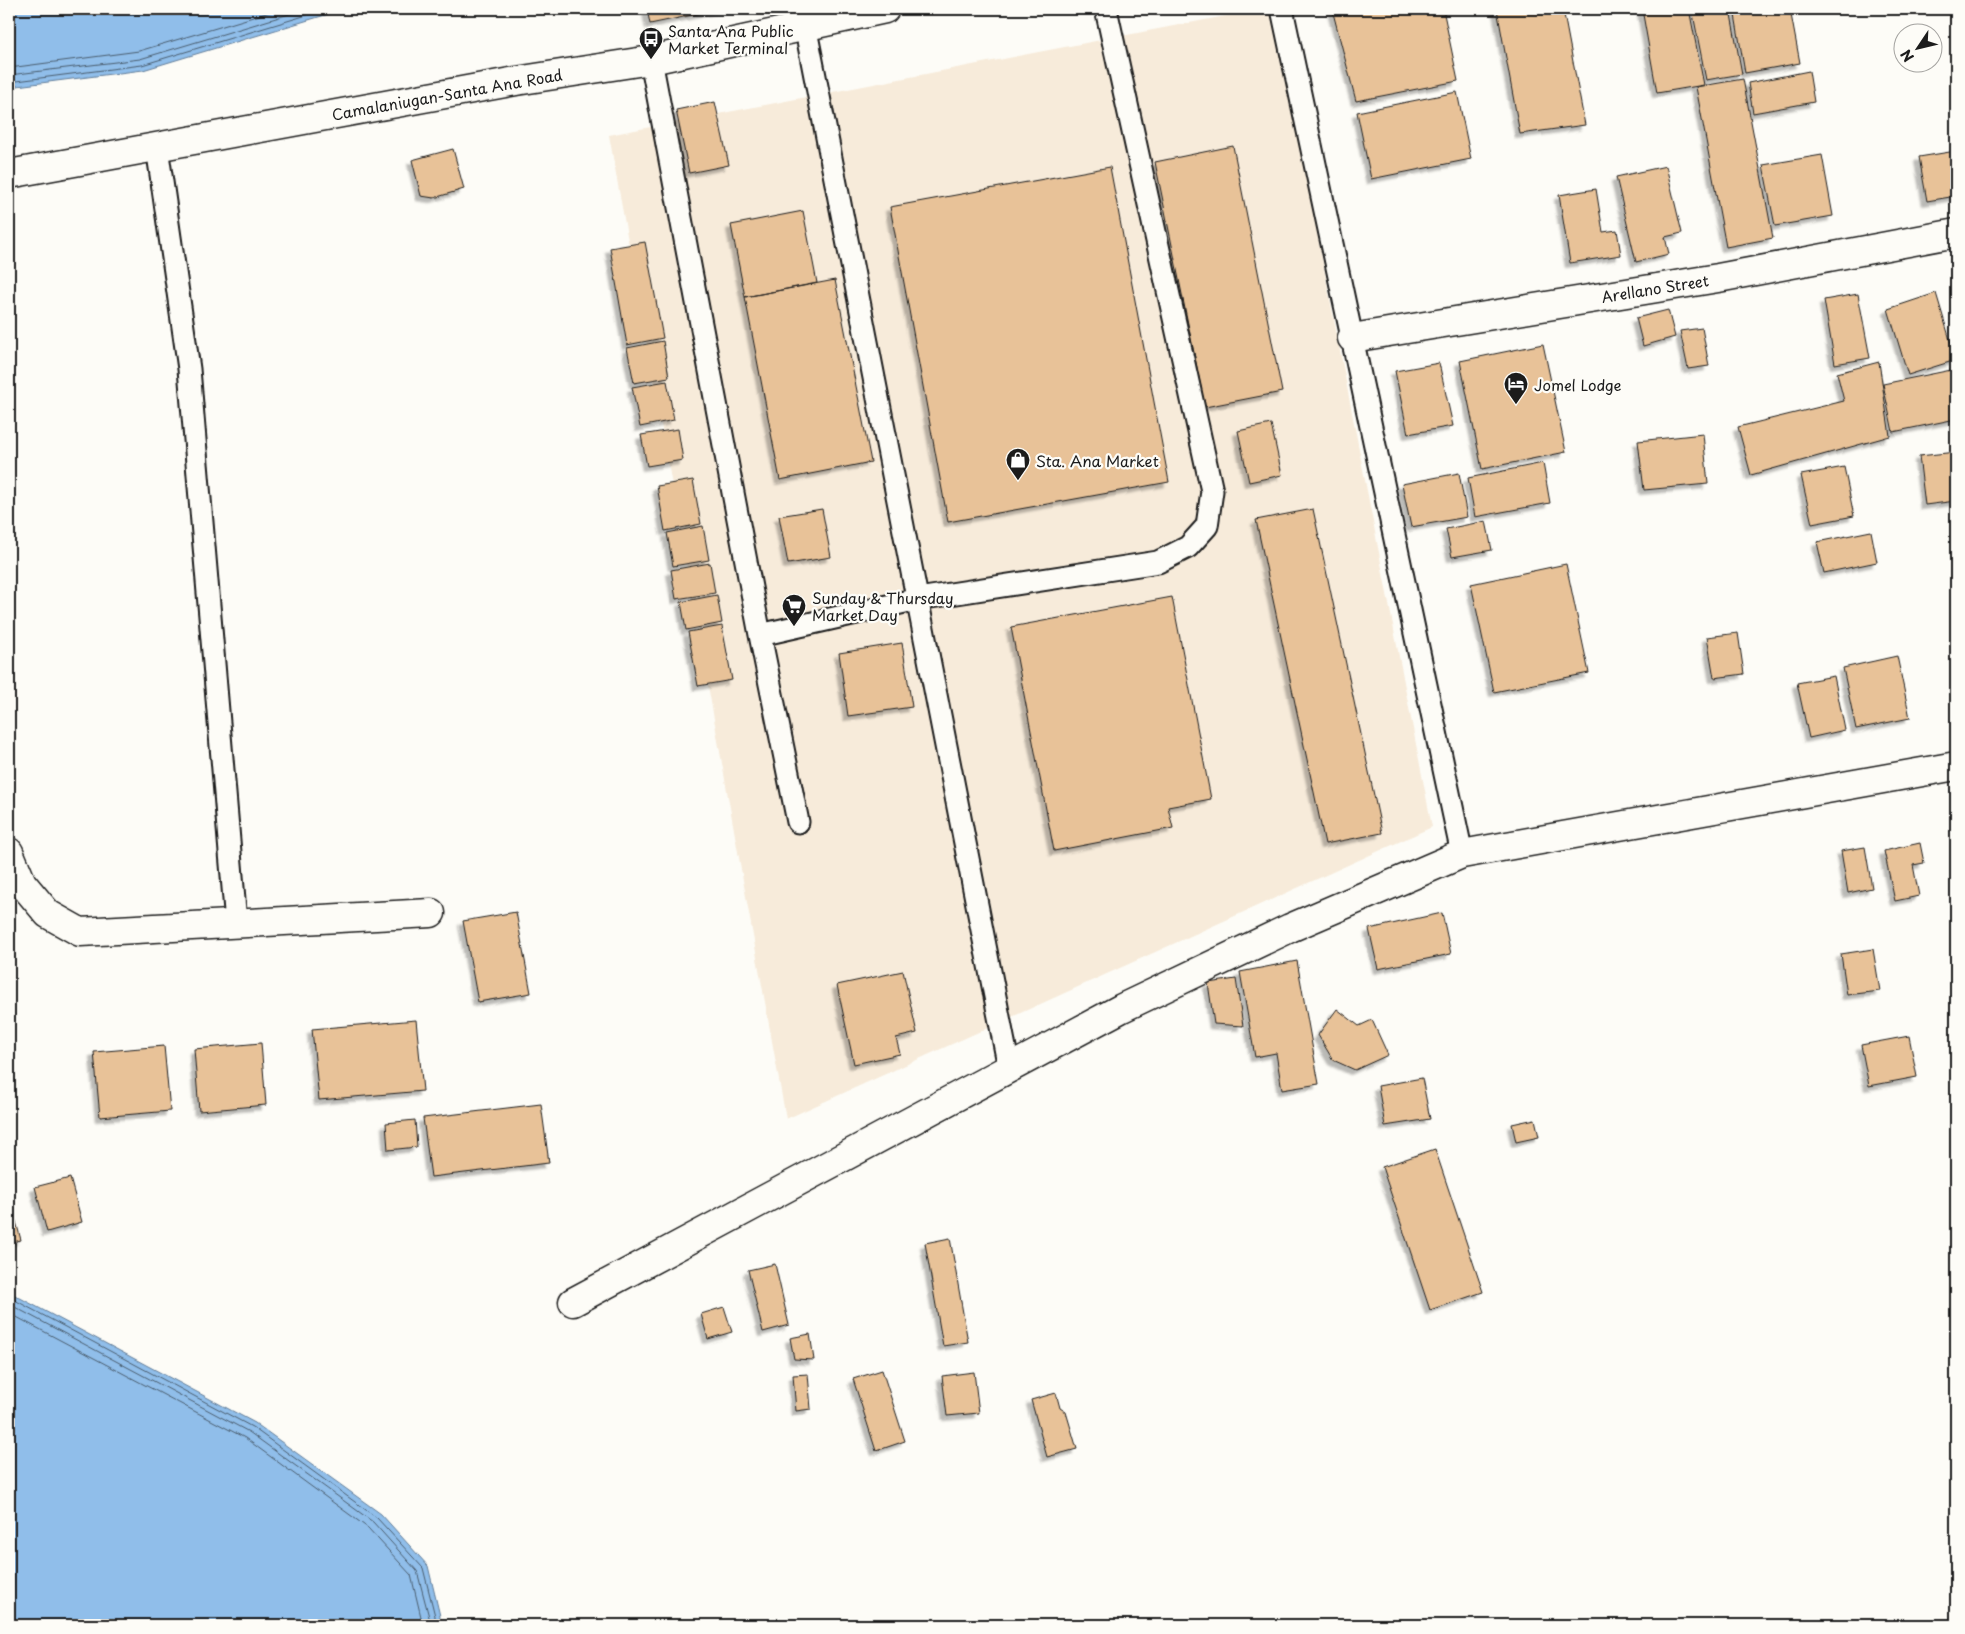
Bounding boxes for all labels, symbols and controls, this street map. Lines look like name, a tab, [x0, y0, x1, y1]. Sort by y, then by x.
place label: Santa Ana Public Market Terminal	[668, 19, 794, 59]
north arrow	[1892, 22, 1942, 72]
bus stop icon: Santa Ana Public Market Terminal	[638, 26, 664, 60]
text: N	[1895, 45, 1919, 66]
street label: Camalaniugan-Santa Ana Road	[330, 62, 564, 126]
street label: Arellano Street	[1600, 268, 1710, 308]
hotel icon: Jomel Lodge	[1503, 371, 1529, 405]
place label: Jomel Lodge	[1534, 373, 1622, 396]
shop icon: Sta. Ana Market	[1005, 447, 1031, 481]
place label: Sta. Ana Market	[1036, 449, 1159, 472]
place label: Sunday & Thursday Market Day	[812, 586, 954, 626]
supermarket icon: Sunday & Thursday Market Day	[781, 593, 807, 627]

